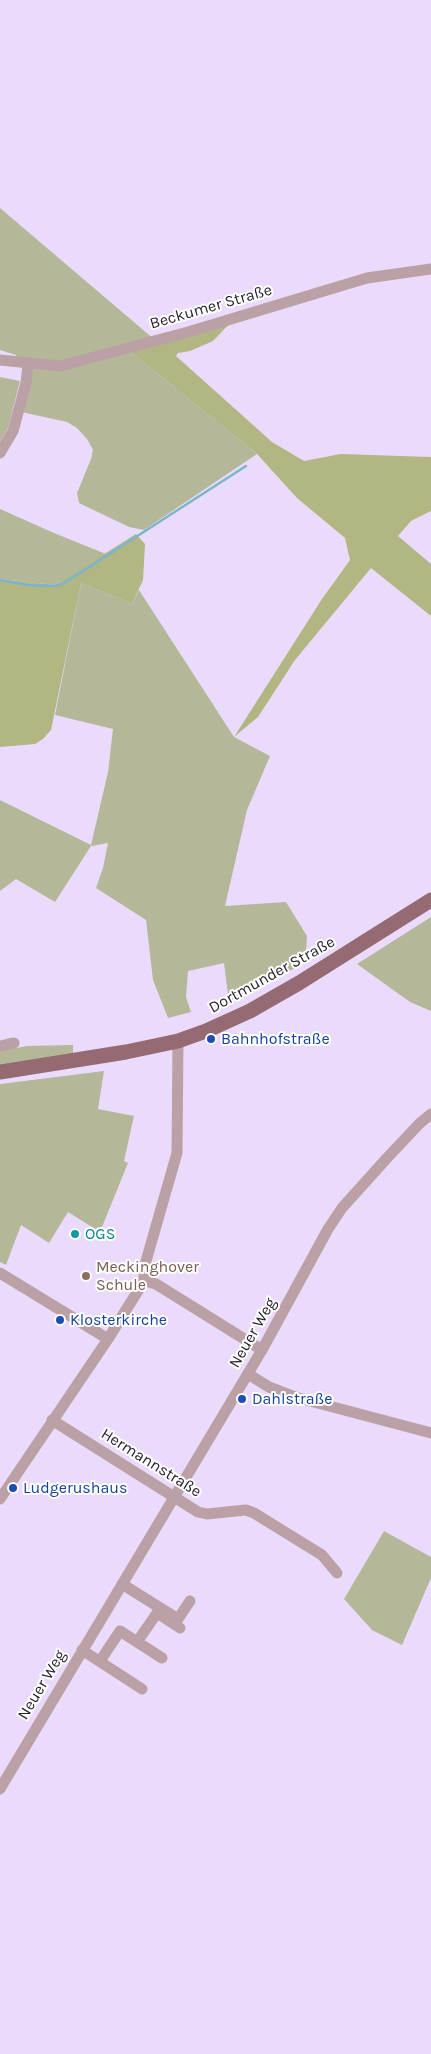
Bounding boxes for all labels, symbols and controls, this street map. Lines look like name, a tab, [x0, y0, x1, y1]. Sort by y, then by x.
street label: Beckumer Straße	[148, 280, 274, 334]
street label: Dortmunder Straße	[206, 932, 338, 1018]
place label: Bahnhofstraße	[221, 1029, 330, 1049]
marker: Bahnhofstraße	[205, 1033, 217, 1045]
place label: OGS	[85, 1224, 115, 1244]
marker: OGS	[69, 1228, 81, 1240]
place label: Meckinghover Schule	[96, 1257, 199, 1295]
marker: Meckinghover Schule	[80, 1270, 92, 1282]
street label: Neuer Weg	[225, 1295, 281, 1371]
place label: Klosterkirche	[70, 1310, 167, 1330]
marker: Klosterkirche	[54, 1314, 66, 1326]
place label: Dahlstraße	[252, 1389, 333, 1409]
marker: Dahlstraße	[236, 1393, 248, 1405]
street label: Hermannstraße	[97, 1424, 205, 1502]
place label: Ludgerushaus	[23, 1478, 127, 1498]
marker: Ludgerushaus	[7, 1482, 19, 1494]
street label: Neuer Weg	[14, 1647, 70, 1723]

